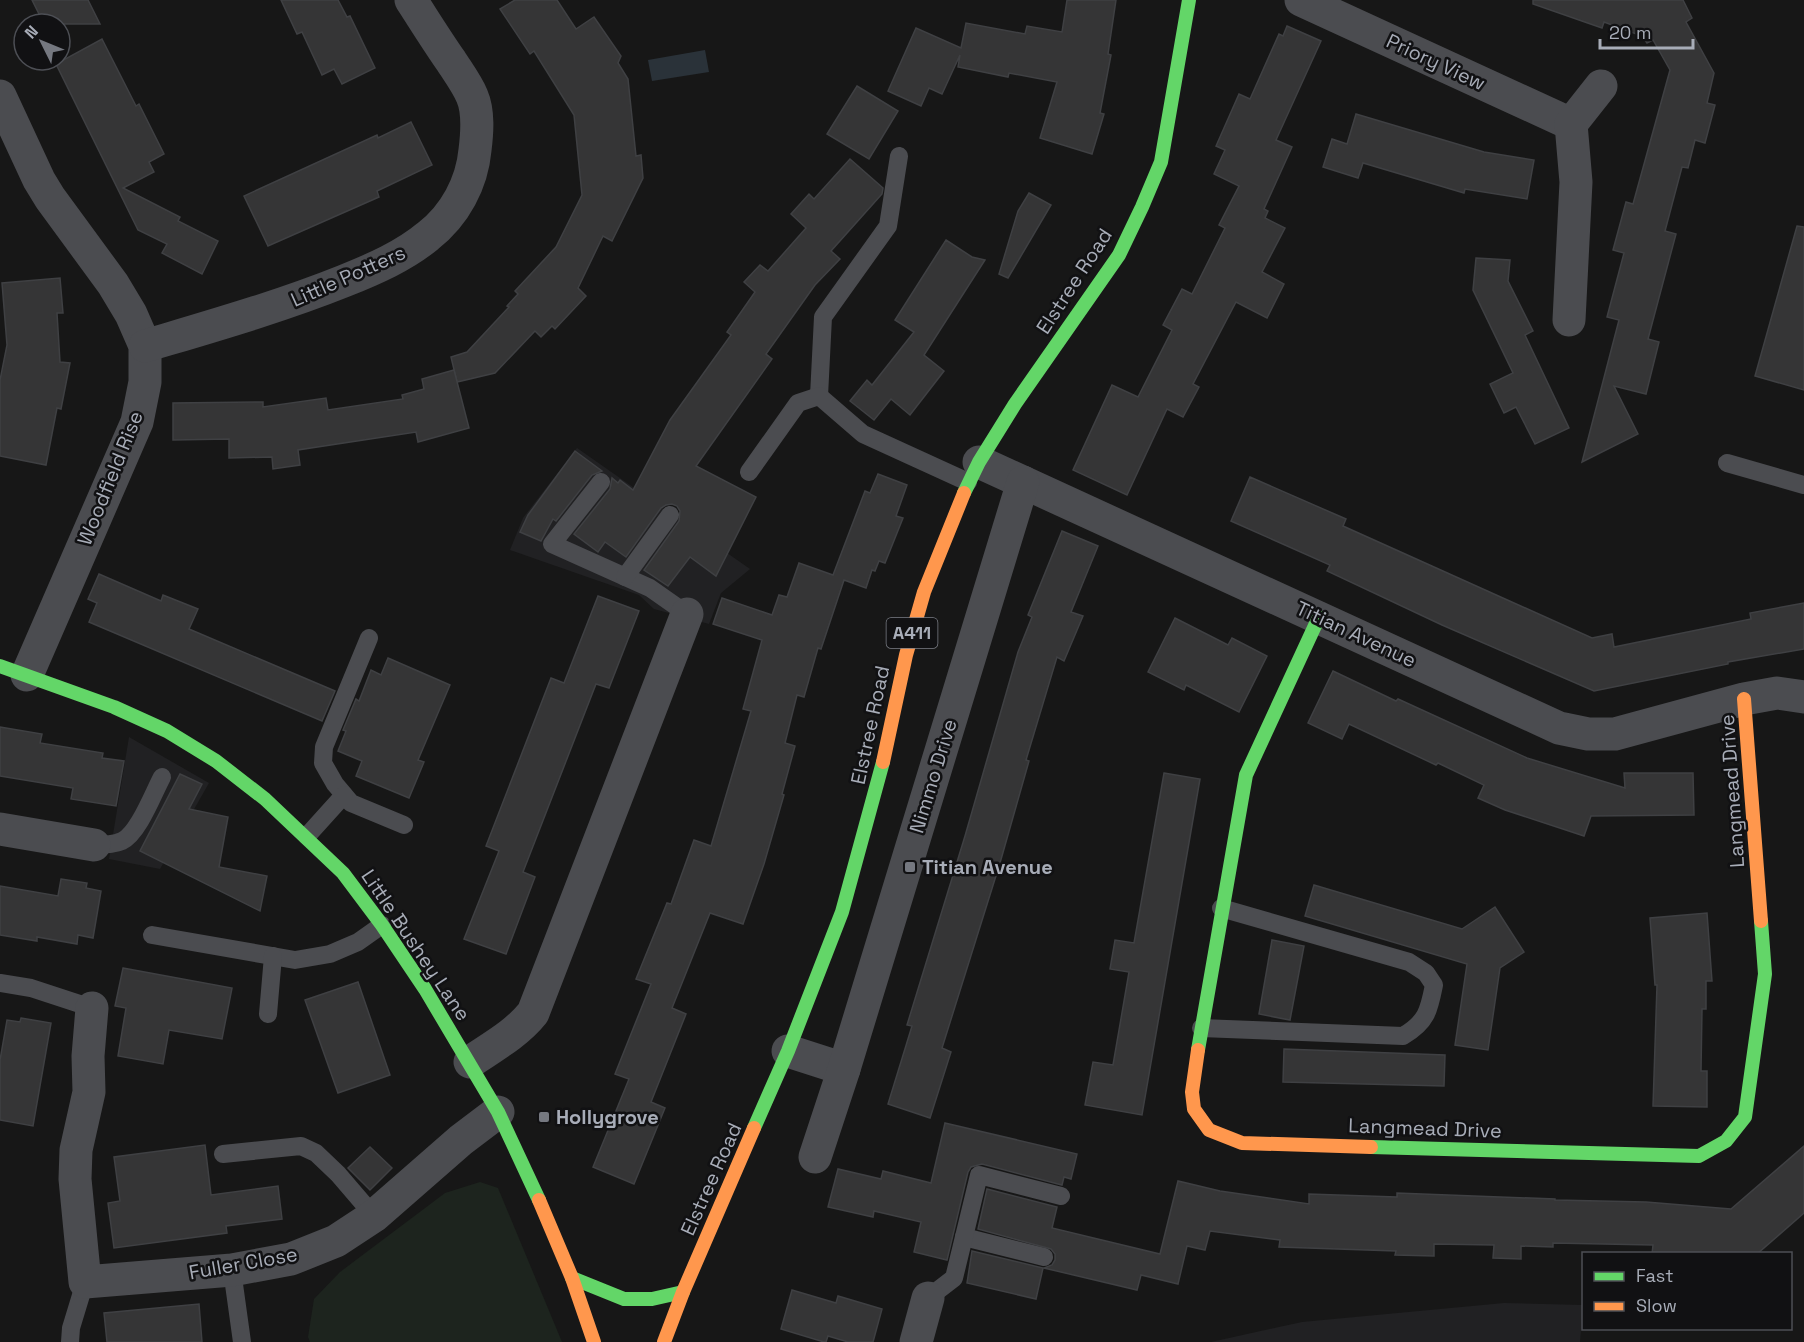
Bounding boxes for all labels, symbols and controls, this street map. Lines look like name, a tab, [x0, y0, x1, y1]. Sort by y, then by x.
north arrow	[12, 12, 72, 72]
scale bar	[1600, 12, 1693, 50]
text: N	[20, 21, 43, 43]
text: 20 m	[1609, 21, 1652, 44]
street label: Priory View	[1382, 28, 1490, 96]
street label: Elstree Road	[1030, 223, 1118, 339]
street label: Little Potters	[287, 239, 409, 313]
street label: Woodfield Rise	[71, 407, 149, 549]
street label: Titian Avenue	[1292, 595, 1420, 673]
road number: A411	[886, 618, 938, 648]
street label: Elstree Road	[845, 663, 895, 787]
street label: Langmead Drive	[1714, 713, 1750, 869]
street label: Nimmo Drive	[903, 716, 963, 836]
place label: Titian Avenue	[922, 854, 1053, 880]
marker: Titian Avenue	[903, 860, 917, 874]
street label: Little Bushey Lane	[356, 864, 476, 1026]
place label: Hollygrove	[556, 1104, 659, 1130]
marker: Hollygrove	[537, 1110, 551, 1124]
street label: Langmead Drive	[1348, 1112, 1502, 1144]
street label: Elstree Road	[675, 1119, 747, 1239]
street label: Fuller Close	[187, 1241, 299, 1285]
legend	[1582, 1252, 1792, 1330]
text: Fast	[1636, 1264, 1673, 1287]
text: Slow	[1636, 1294, 1677, 1317]

